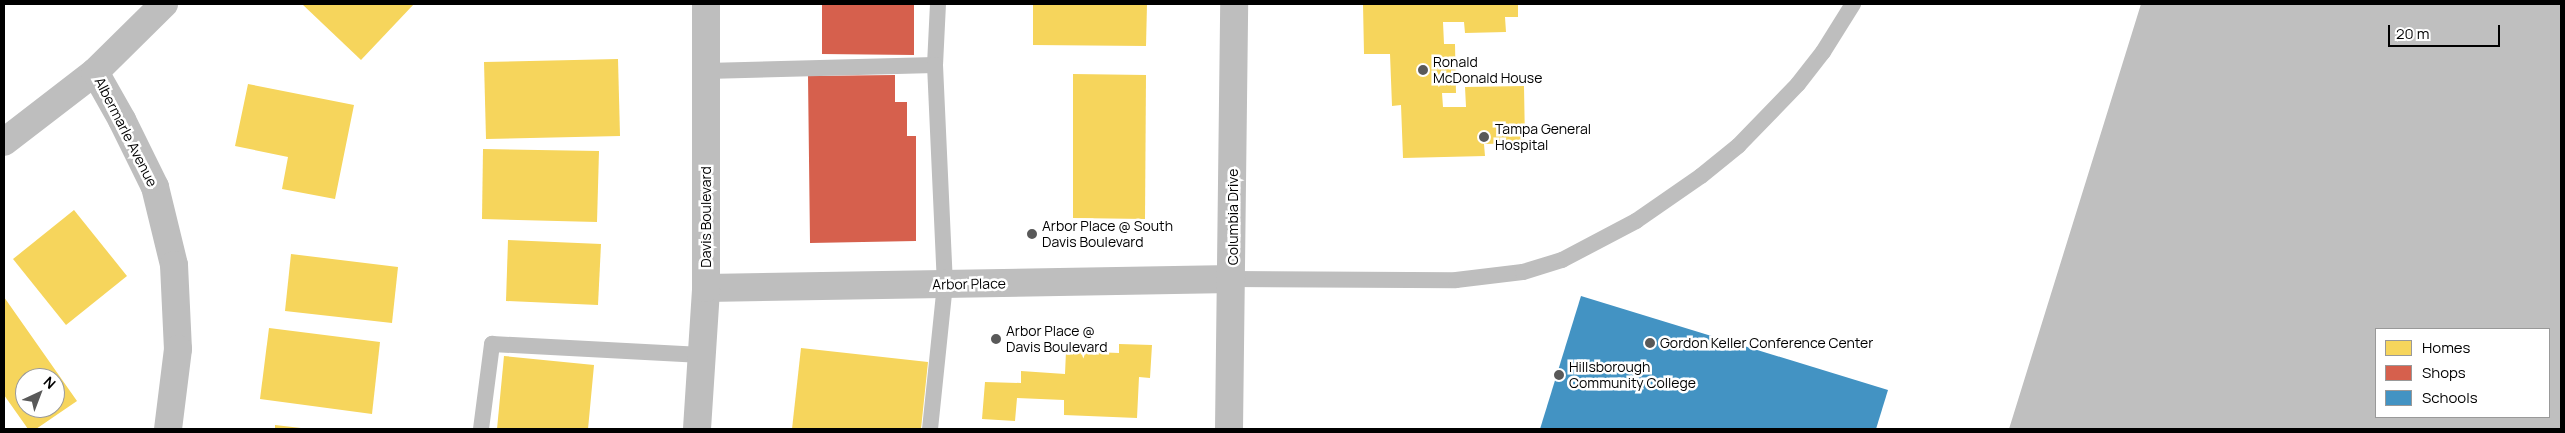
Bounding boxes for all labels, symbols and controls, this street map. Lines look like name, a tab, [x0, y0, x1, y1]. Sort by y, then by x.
scale bar	[2390, 15, 2502, 47]
text: 20 m	[2396, 23, 2429, 44]
place label: Ronald McDonald House	[1433, 54, 1542, 86]
marker: Ronald McDonald House	[1417, 64, 1429, 76]
street label: Albermarle Avenue	[91, 74, 161, 190]
place label: Tampa General Hospital	[1495, 121, 1591, 154]
marker: Tampa General Hospital	[1477, 130, 1491, 144]
street label: Davis Boulevard	[698, 166, 714, 268]
street label: Columbia Drive	[1225, 169, 1241, 265]
place label: Arbor Place @ South Davis Boulevard	[1042, 218, 1173, 250]
marker: Arbor Place @ South Davis Boulevard	[1026, 228, 1038, 240]
street label: Arbor Place	[932, 275, 1006, 293]
place label: Arbor Place @ Davis Boulevard	[1006, 323, 1107, 356]
legend	[2375, 328, 2550, 418]
marker: Arbor Place @ Davis Boulevard	[990, 333, 1002, 345]
place label: Gordon Keller Conference Center	[1660, 335, 1873, 351]
marker: Gordon Keller Conference Center	[1644, 337, 1656, 349]
text: Homes	[2422, 337, 2470, 358]
place label: Hillsborough Community College	[1569, 359, 1696, 392]
text: Shops	[2422, 362, 2466, 383]
north arrow	[15, 368, 65, 418]
marker: Hillsborough Community College	[1553, 369, 1565, 381]
text: N	[40, 372, 60, 393]
text: Schools	[2422, 387, 2478, 408]

